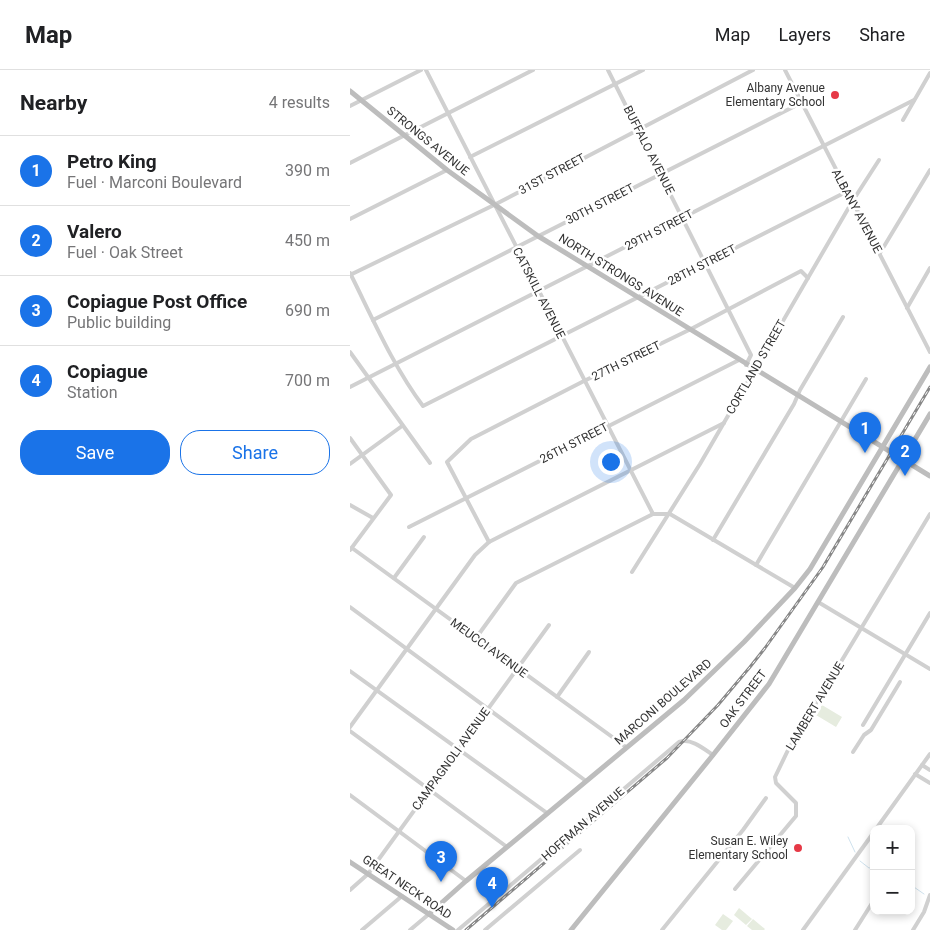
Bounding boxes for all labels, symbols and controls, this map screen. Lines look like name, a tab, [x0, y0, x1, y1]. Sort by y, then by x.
text: Map	[25, 21, 72, 49]
text: Map	[715, 24, 750, 45]
text: Layers	[778, 24, 831, 45]
text: Share	[859, 24, 905, 45]
place label: Albany Avenue Elementary School	[725, 81, 825, 109]
marker: Albany Avenue Elementary School	[829, 89, 841, 101]
text: Nearby	[20, 91, 87, 115]
text: 4 results	[269, 93, 330, 112]
street label: BUFFALO AVENUE	[621, 103, 677, 197]
street label: STRONGS AVENUE	[384, 104, 472, 179]
text: Petro King	[67, 150, 157, 173]
street label: 31ST STREET	[516, 151, 588, 197]
text: 1	[31, 161, 41, 180]
text: 390 m	[285, 161, 330, 180]
street label: ALBANY AVENUE	[829, 167, 885, 256]
text: Fuel · Marconi Boulevard	[67, 173, 242, 192]
street label: 30TH STREET	[563, 181, 637, 227]
street label: 29TH STREET	[622, 207, 696, 253]
text: Valero	[67, 220, 122, 243]
text: 2	[31, 231, 41, 250]
text: 450 m	[285, 231, 330, 250]
street label: NORTH STRONGS AVENUE	[556, 231, 686, 319]
street label: 28TH STREET	[665, 242, 739, 288]
text: Fuel · Oak Street	[67, 243, 183, 262]
street label: CATSKILL AVENUE	[510, 245, 568, 341]
text: Copiague Post Office	[67, 290, 247, 313]
text: 3	[31, 301, 41, 320]
text: 690 m	[285, 301, 330, 320]
text: Public building	[67, 313, 171, 332]
street label: CORTLAND STREET	[723, 317, 789, 417]
street label: 27TH STREET	[589, 338, 663, 384]
text: Copiague	[67, 360, 148, 383]
text: 4	[31, 371, 41, 390]
text: 700 m	[285, 371, 330, 390]
text: Station	[67, 383, 118, 402]
pin: 1	[849, 412, 881, 453]
street label: 26TH STREET	[537, 420, 611, 466]
button: Save	[20, 430, 170, 475]
button: Share	[180, 430, 330, 475]
pin: 2	[889, 435, 921, 476]
your location	[598, 449, 624, 475]
street label: MEUCCI AVENUE	[448, 615, 530, 681]
street label: MARCONI BOULEVARD	[612, 656, 714, 748]
street label: LAMBERT AVENUE	[783, 659, 847, 753]
street label: OAK STREET	[717, 667, 769, 731]
street label: CAMPAGNOLI AVENUE	[409, 705, 493, 813]
street label: HOFFMAN AVENUE	[539, 784, 627, 864]
map controls	[870, 825, 915, 915]
button: +	[870, 825, 915, 870]
place label: Susan E. Wiley Elementary School	[688, 834, 788, 862]
pin: 3	[425, 841, 457, 882]
marker: Susan E. Wiley Elementary School	[792, 842, 804, 854]
street label: GREAT NECK ROAD	[360, 852, 454, 922]
pin: 4	[476, 867, 508, 908]
button: −	[870, 870, 915, 915]

